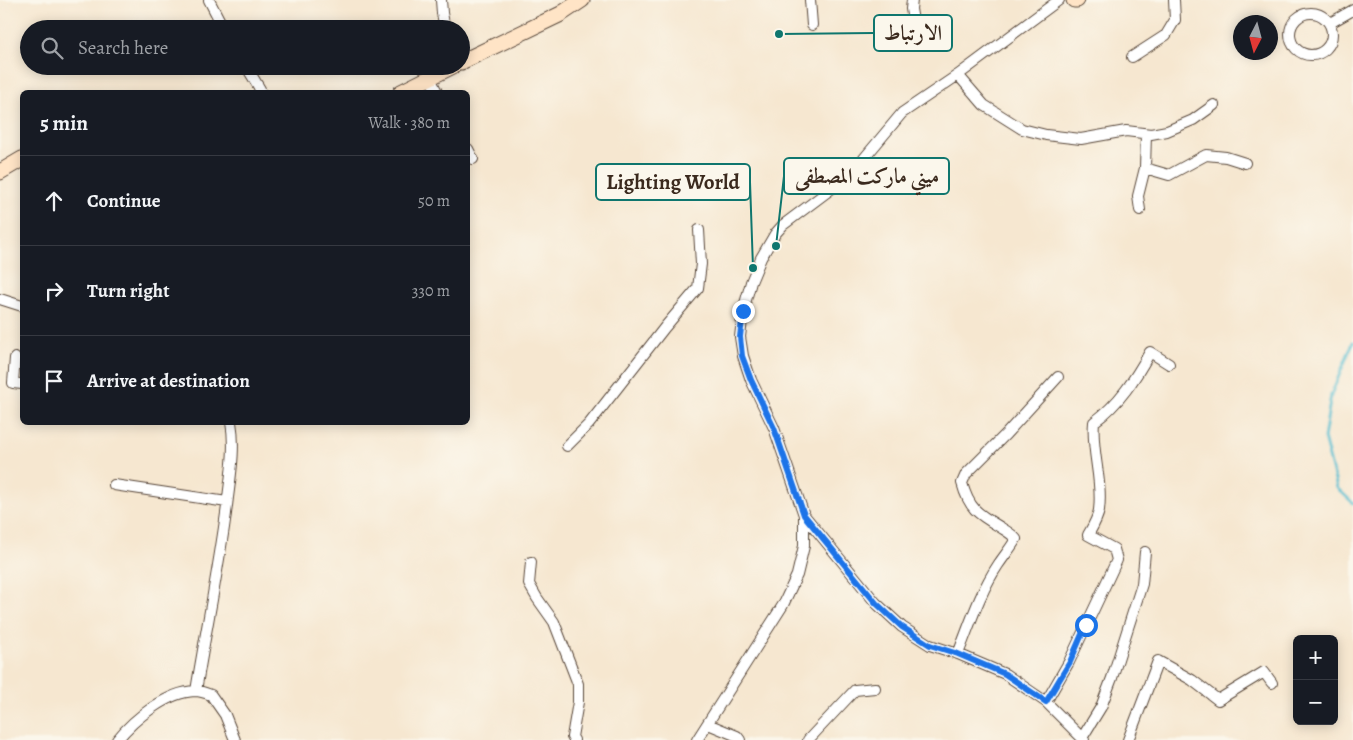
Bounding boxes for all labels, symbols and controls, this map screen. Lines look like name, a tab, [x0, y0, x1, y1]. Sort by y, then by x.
callout: الارتباط	[874, 15, 952, 51]
north arrow	[1233, 15, 1278, 60]
text: الارتباط	[884, 19, 942, 47]
search box	[20, 20, 470, 75]
icon: search	[38, 34, 66, 62]
text: Search here	[78, 35, 168, 61]
text: 5 min	[40, 109, 88, 137]
text: Walk · 380 m	[368, 112, 450, 134]
callout: ميني ماركت المصطفى	[784, 158, 949, 194]
text: ميني ماركت المصطفى	[794, 162, 939, 196]
callout: Lighting World	[596, 164, 750, 200]
text: Lighting World	[606, 168, 740, 196]
icon: ahead	[40, 187, 68, 215]
text: Continue	[87, 188, 161, 214]
text: 50 m	[418, 190, 450, 212]
icon: right	[40, 277, 68, 305]
text: Turn right	[87, 278, 169, 304]
text: 330 m	[412, 280, 450, 302]
route end	[732, 300, 755, 323]
icon: arrive	[40, 367, 68, 395]
text: Arrive at destination	[87, 368, 250, 394]
route start	[1075, 614, 1098, 637]
map controls	[1293, 635, 1338, 725]
button: +	[1293, 635, 1338, 680]
button: −	[1293, 680, 1338, 725]

